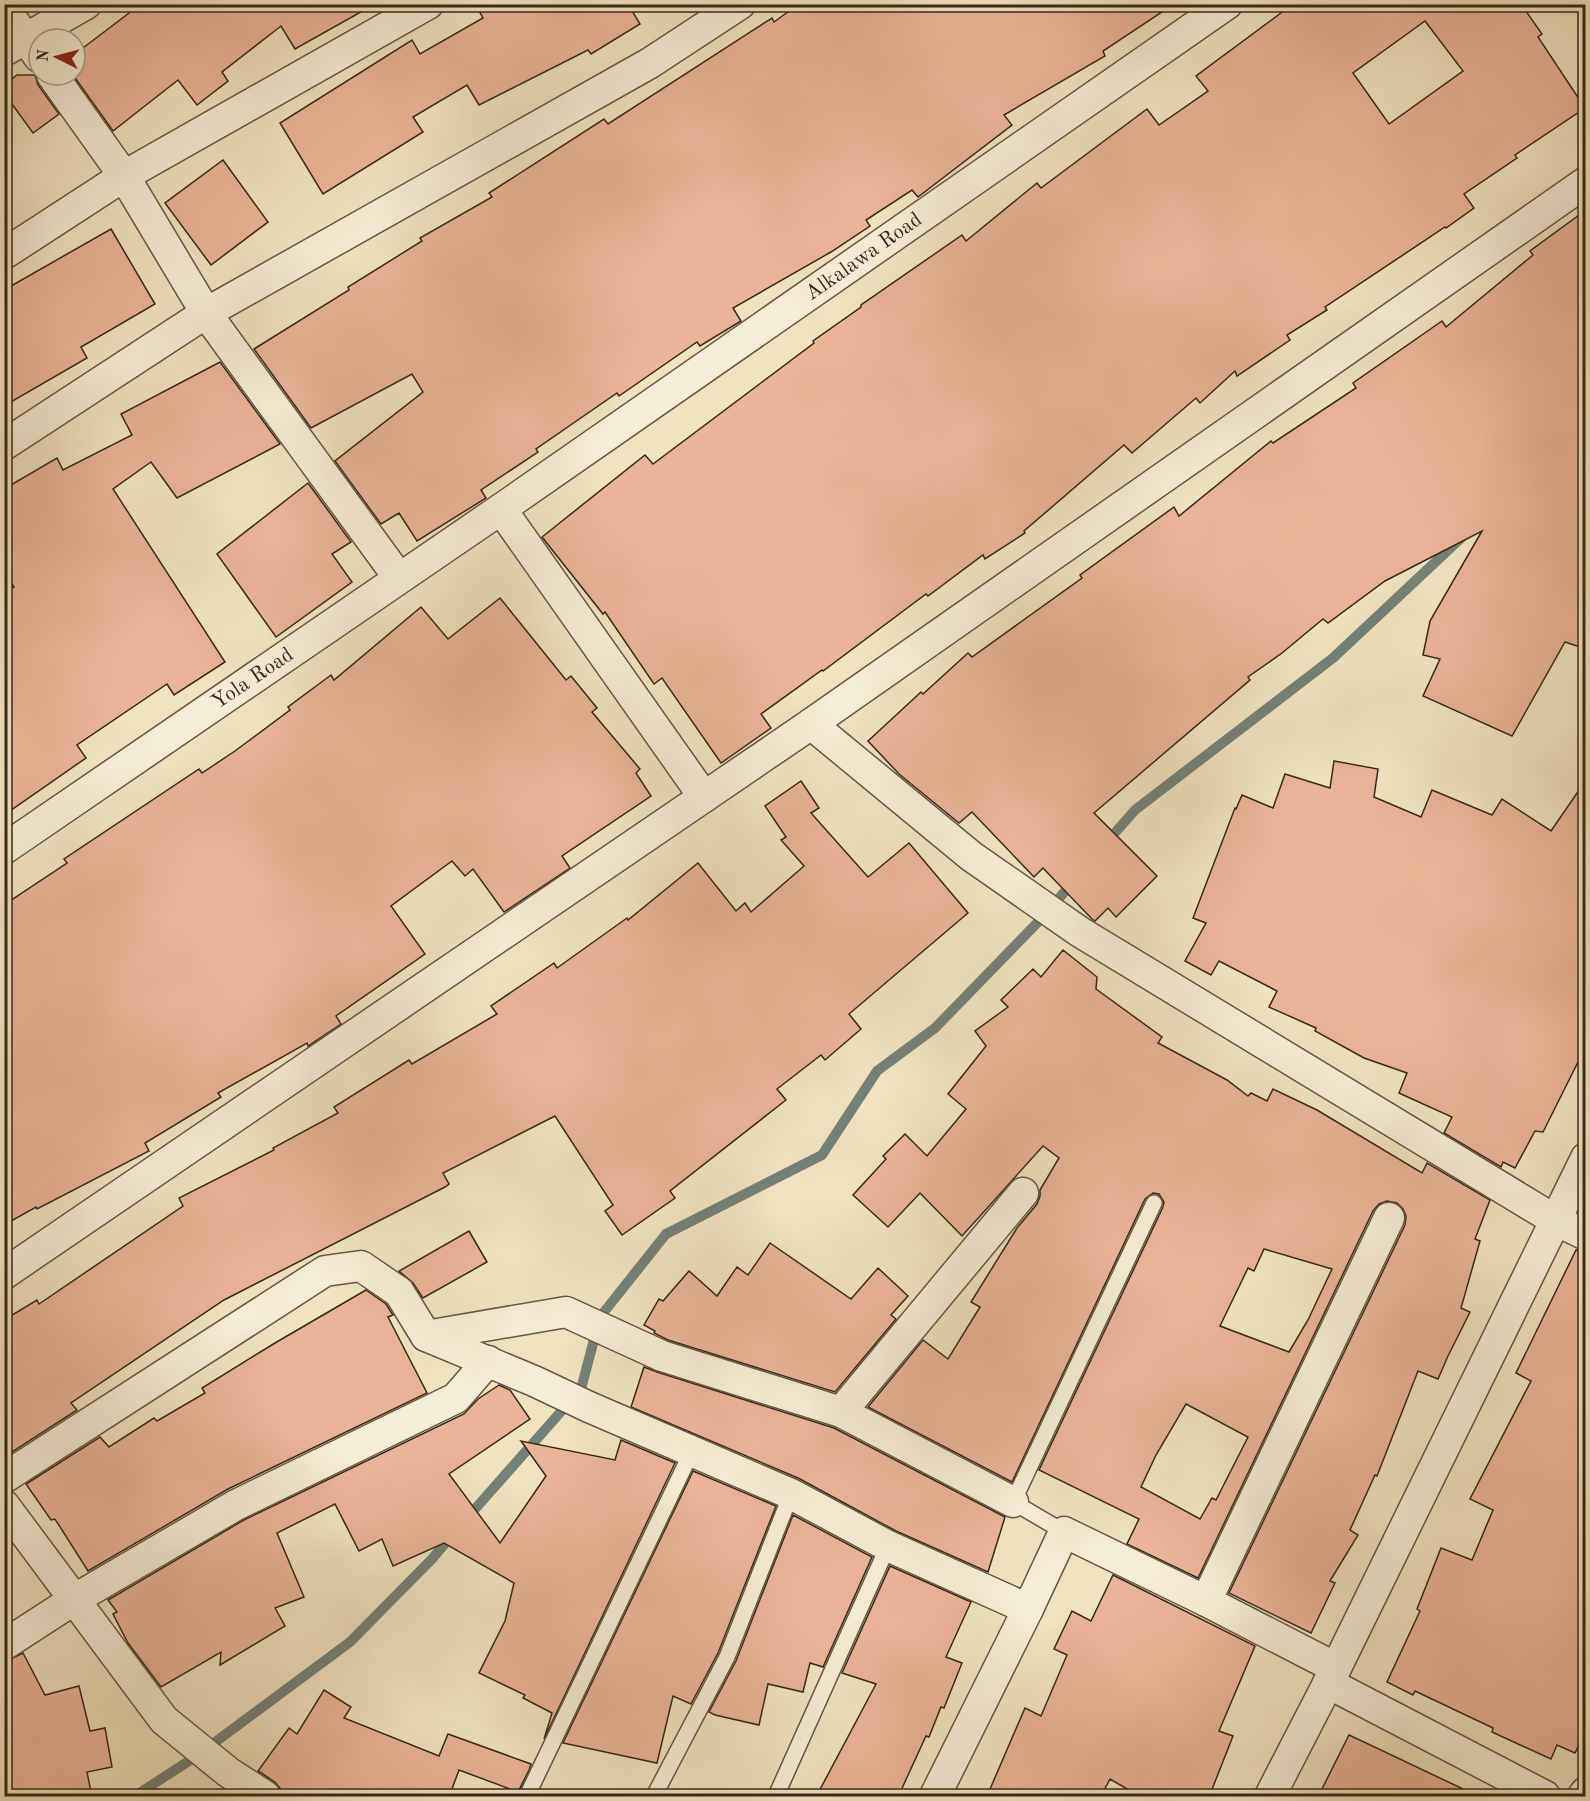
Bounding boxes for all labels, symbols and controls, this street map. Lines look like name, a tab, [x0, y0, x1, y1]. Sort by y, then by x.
north arrow	[27, 27, 87, 87]
text: N	[35, 48, 53, 63]
street label: Alkalawa Road	[802, 209, 926, 305]
street label: Yola Road	[209, 644, 297, 714]

